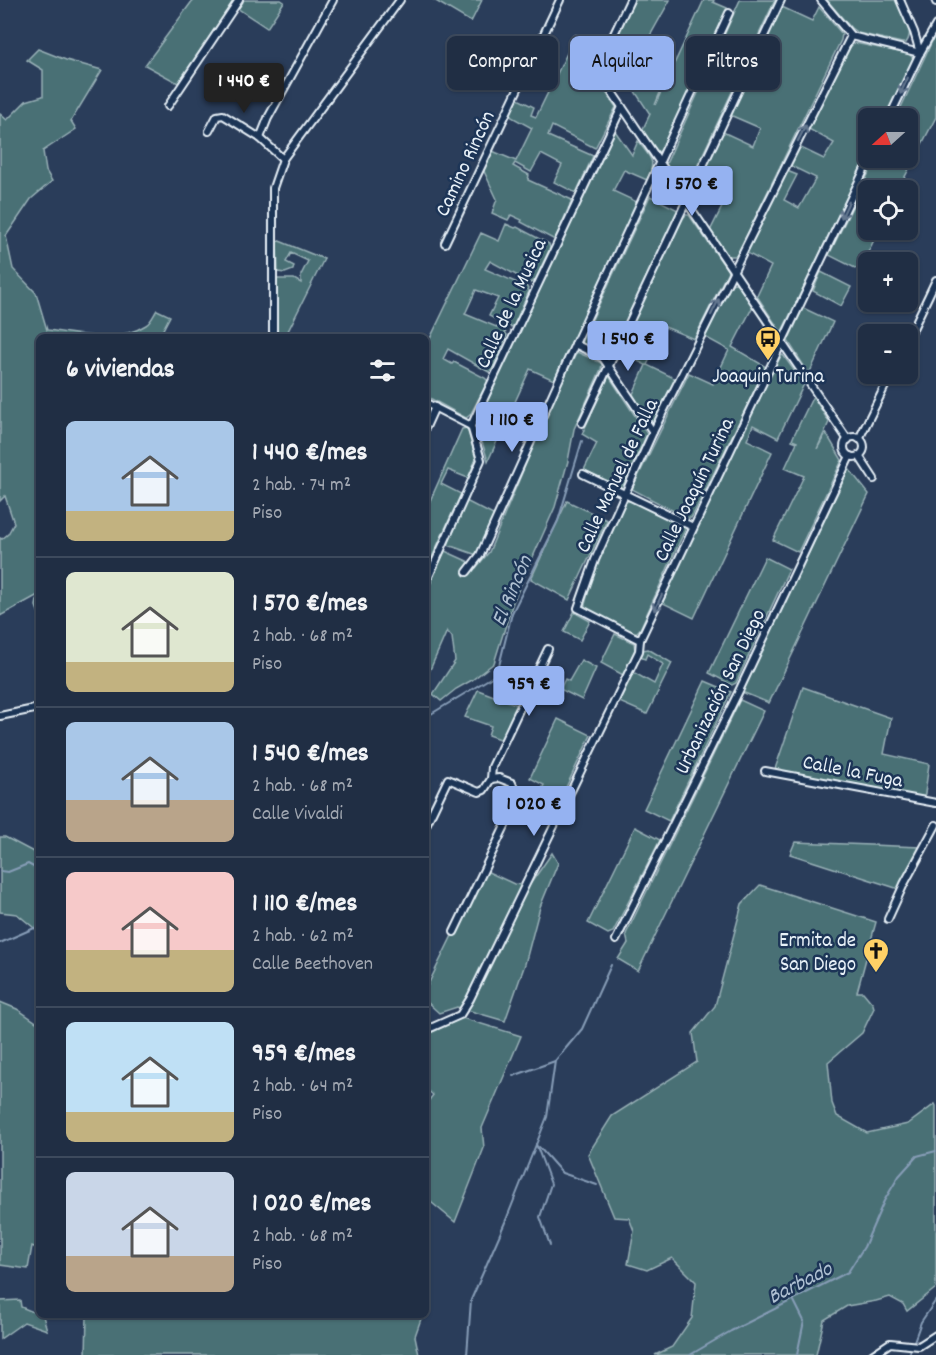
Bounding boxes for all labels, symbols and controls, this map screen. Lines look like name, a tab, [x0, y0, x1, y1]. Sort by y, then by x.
chip: Comprar	[447, 36, 558, 90]
chip: Alquilar	[570, 36, 674, 90]
chip: Filtros	[686, 36, 780, 90]
pin: 1 440 €	[189, 63, 299, 114]
text: 1 440 €	[218, 68, 270, 96]
one-way arrow	[898, 76, 910, 94]
street label: Camino Rincón	[429, 106, 504, 222]
north arrow	[858, 108, 918, 168]
map controls	[858, 108, 918, 384]
one-way arrow	[797, 124, 809, 142]
pin: 1 570 €	[637, 166, 747, 217]
text: 1 570 €	[666, 171, 718, 199]
button: locate	[858, 180, 918, 240]
one-way arrow	[839, 201, 851, 219]
street label: Calle de la Musica	[470, 233, 556, 374]
button: +	[858, 252, 918, 312]
one-way arrow	[710, 299, 722, 317]
pin: 1 540 €	[573, 321, 683, 372]
bus stop icon: Joaquin Turina	[753, 324, 783, 362]
button: −	[858, 324, 918, 384]
text: 1 540 €	[601, 326, 655, 354]
text: 6 viviendas	[66, 352, 175, 389]
icon: filters	[366, 354, 399, 387]
place label: Joaquin Turina	[712, 363, 825, 393]
street label: Calle Manuel de Falla	[570, 393, 668, 558]
pin: 1 110 €	[457, 402, 567, 453]
text: 1 110 €	[490, 407, 534, 435]
street label: Calle Joaquín Turina	[648, 412, 744, 567]
text: 1 440 €/mes	[252, 435, 368, 472]
icon: home	[114, 445, 186, 517]
text: 2 hab. · 74 m²	[252, 472, 351, 500]
text: Piso	[252, 500, 282, 528]
water label: El Rincón	[485, 551, 542, 631]
text: 1 570 €/mes	[252, 586, 368, 623]
one-way arrow	[651, 593, 663, 611]
icon: home	[114, 596, 186, 668]
street label: Urbanización San Diego	[669, 605, 775, 780]
text: 2 hab. · 68 m²	[252, 623, 353, 651]
text: Piso	[252, 651, 282, 679]
pin: 959 €	[487, 666, 571, 717]
text: 959 €	[507, 671, 551, 699]
text: 1 540 €/mes	[252, 736, 369, 773]
icon: home	[114, 746, 186, 818]
street label: Calle la Fuga	[800, 749, 906, 798]
text: 2 hab. · 68 m²	[252, 773, 353, 801]
pin: 1 020 €	[479, 786, 589, 837]
text: 1 020 €	[506, 791, 562, 819]
text: Calle Vivaldi	[252, 801, 343, 829]
text: 1 110 €/mes	[252, 886, 357, 923]
icon: home	[114, 896, 186, 968]
text: 2 hab. · 62 m²	[252, 923, 354, 951]
place label: Ermita de San Diego	[779, 927, 856, 981]
church icon: Ermita de San Diego	[861, 936, 891, 974]
text: Calle Beethoven	[252, 951, 373, 979]
text: 959 €/mes	[252, 1036, 356, 1073]
icon: home	[114, 1046, 186, 1118]
text: 2 hab. · 64 m²	[252, 1073, 353, 1101]
text: Piso	[252, 1101, 282, 1129]
text: 1 020 €/mes	[252, 1186, 371, 1223]
icon: home	[114, 1196, 186, 1268]
text: 2 hab. · 68 m²	[252, 1223, 353, 1251]
text: Piso	[252, 1251, 282, 1279]
water label: Barbado	[763, 1254, 839, 1314]

